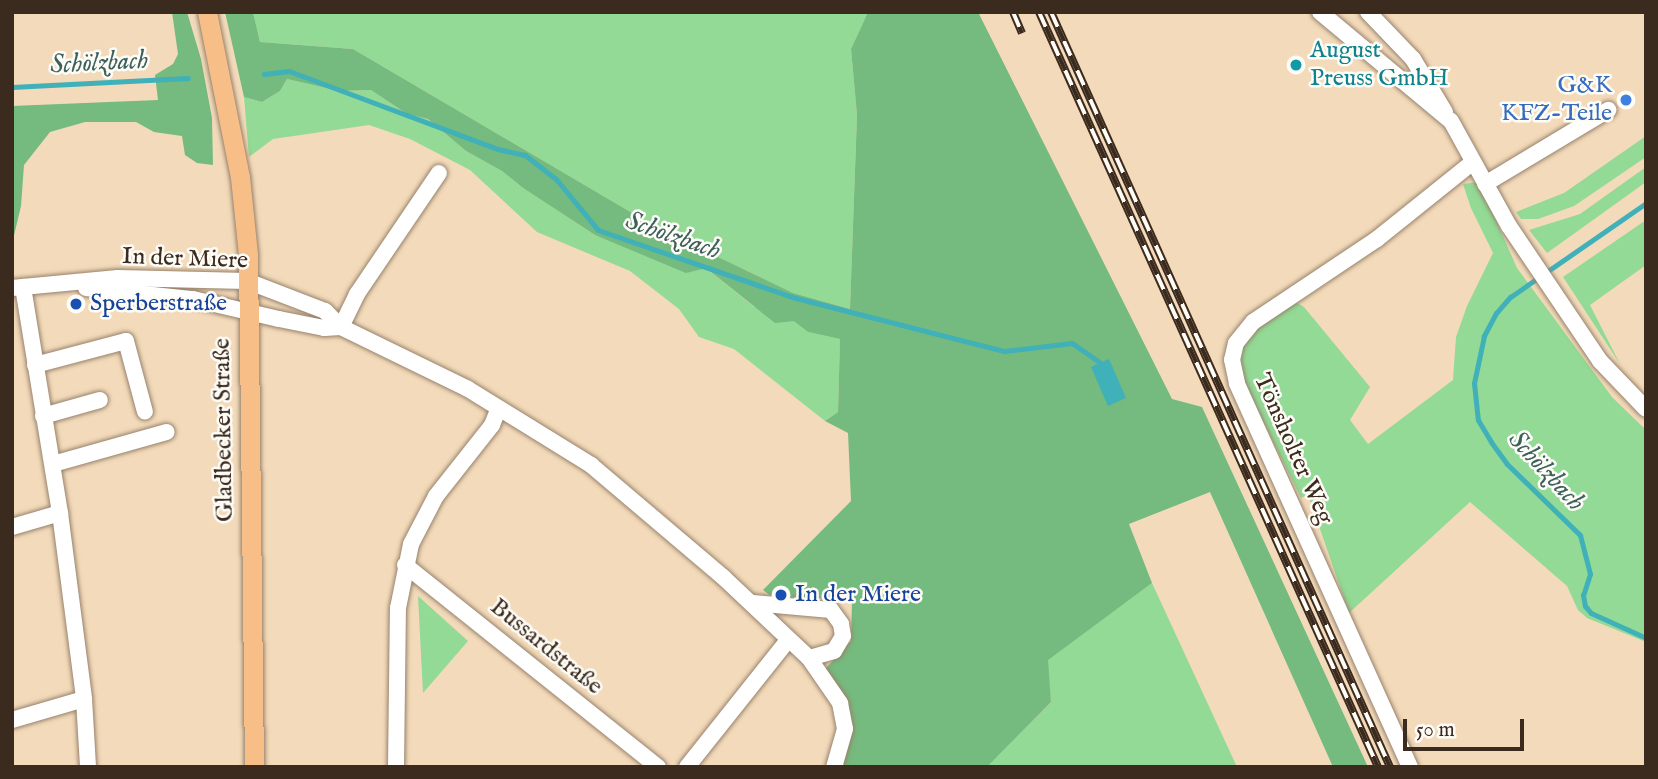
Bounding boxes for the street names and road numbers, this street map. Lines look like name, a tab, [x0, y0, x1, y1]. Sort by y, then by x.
street label: In der Miere	[122, 242, 248, 276]
street label: Gladbecker Straße	[208, 338, 240, 522]
street label: Tönsholter Weg	[1247, 369, 1339, 529]
street label: Bussardstraße	[484, 593, 608, 701]

